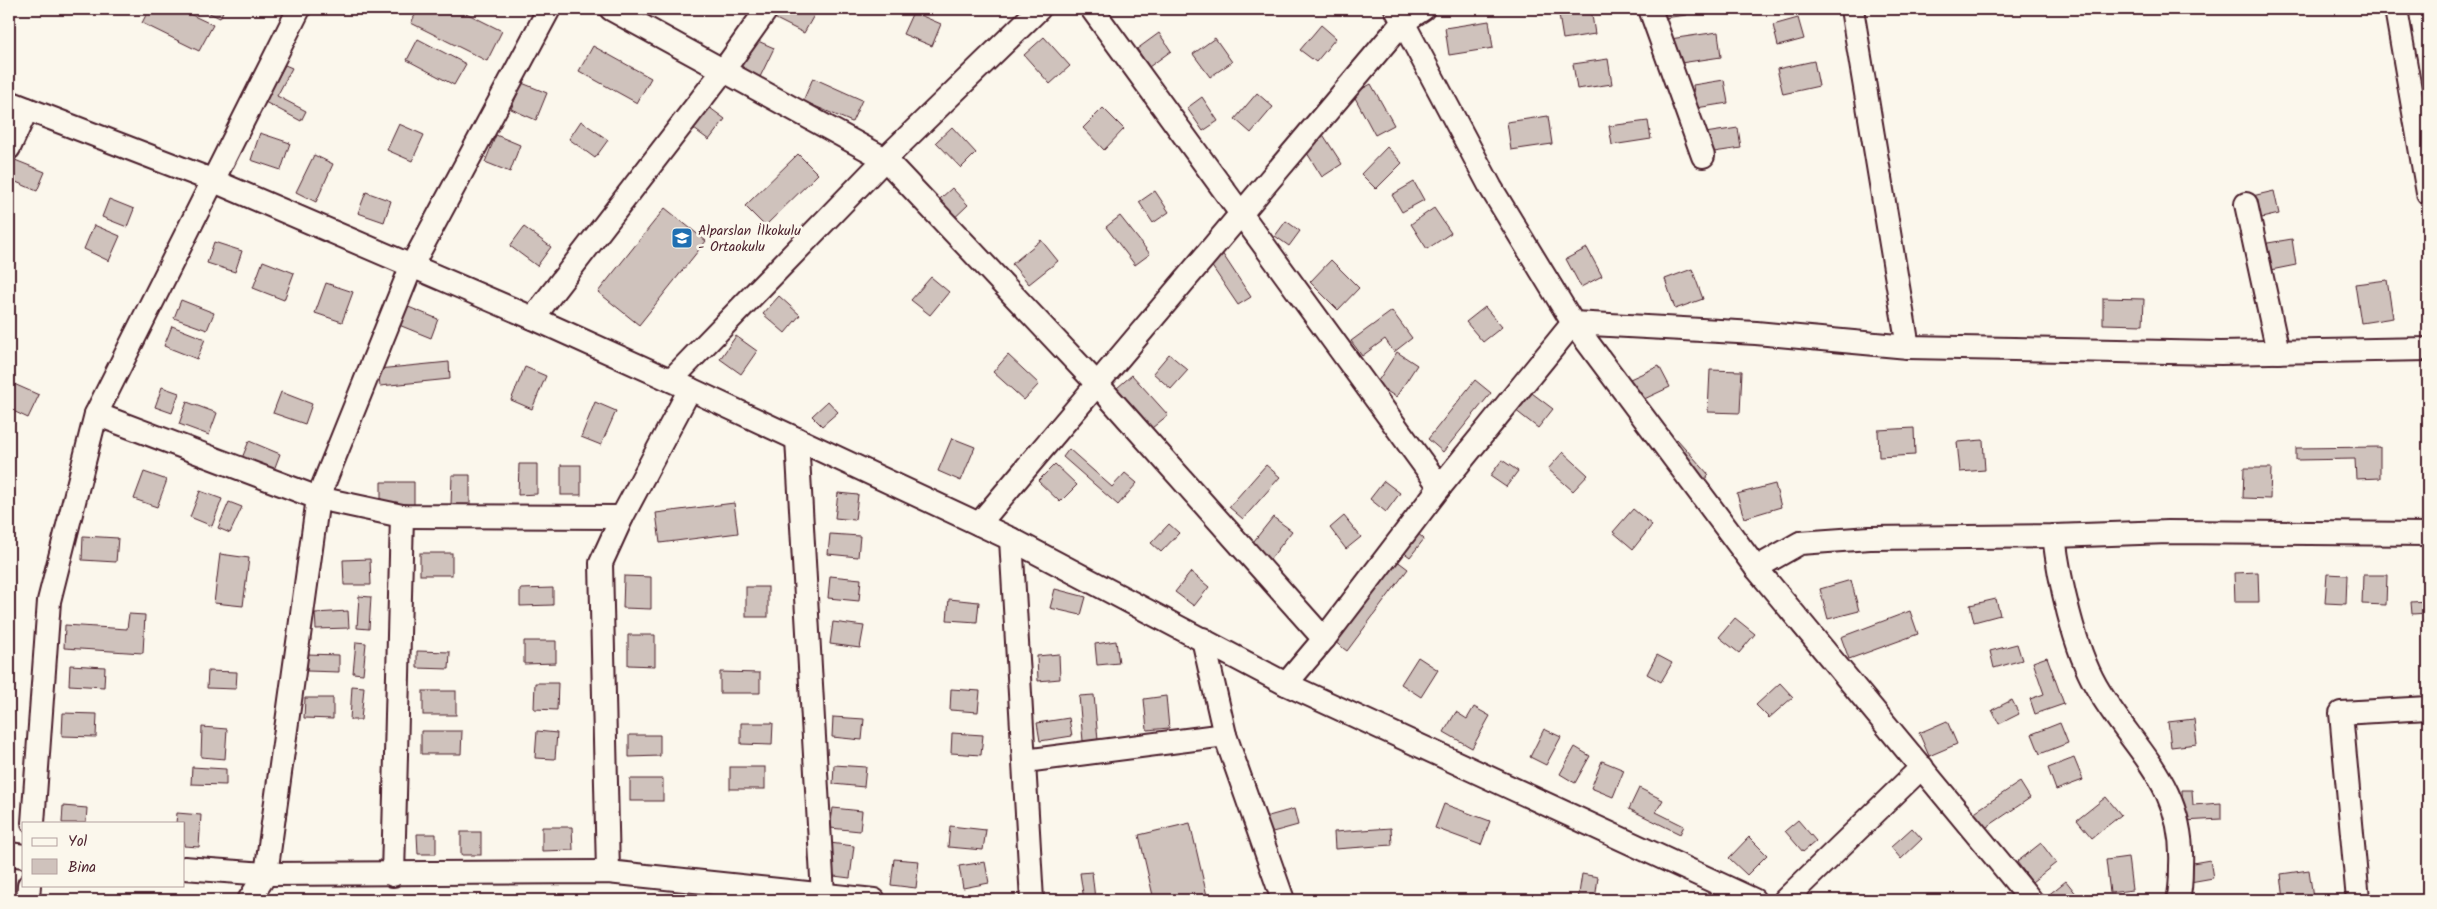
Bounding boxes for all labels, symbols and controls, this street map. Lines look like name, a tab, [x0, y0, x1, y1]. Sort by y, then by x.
place label: Alparslan İlkokulu - Ortaokulu	[698, 220, 801, 258]
school or university icon: Alparslan İlkokulu - Ortaokulu	[670, 226, 694, 250]
legend	[22, 822, 185, 886]
text: Yol	[68, 830, 87, 854]
text: Bina	[68, 856, 96, 880]

